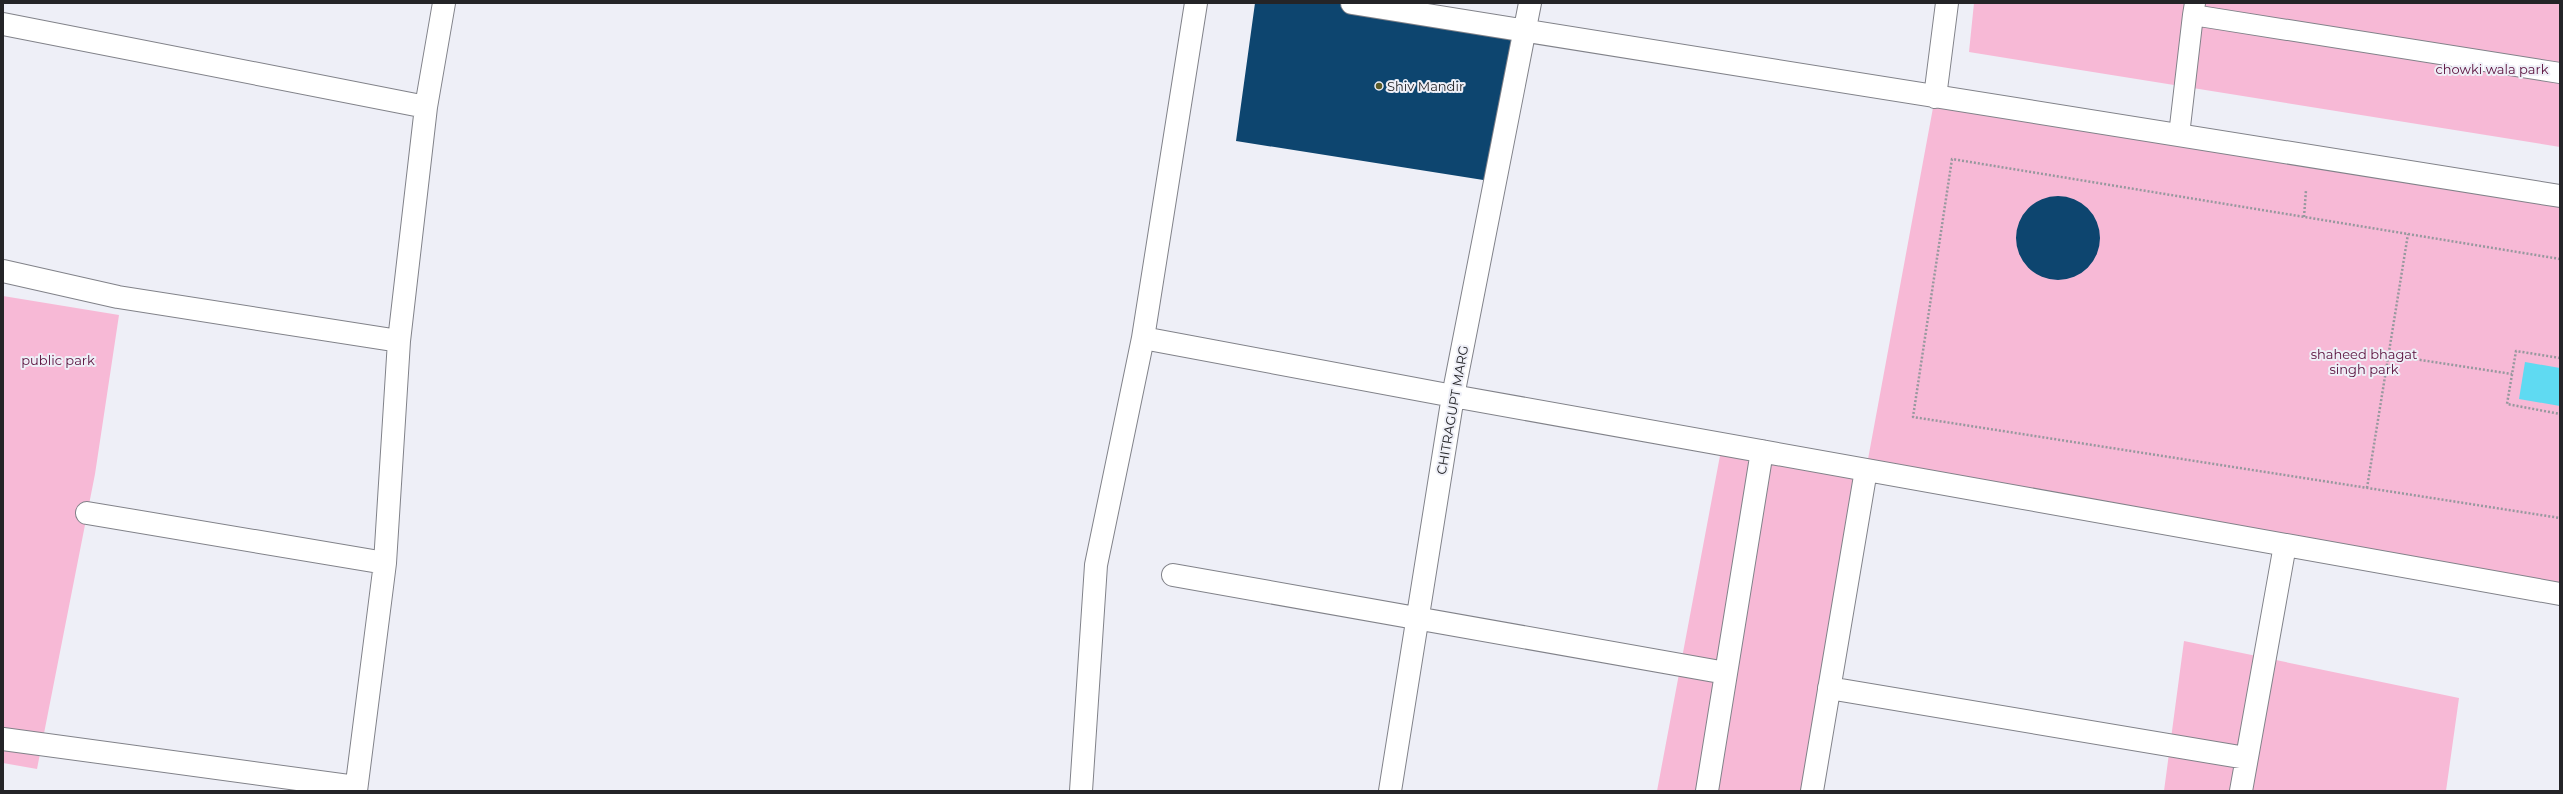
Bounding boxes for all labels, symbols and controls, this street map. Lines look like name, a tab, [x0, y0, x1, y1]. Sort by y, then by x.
park label: chowki wala park	[2436, 61, 2549, 77]
place label: Shiv Mandir	[1387, 78, 1464, 94]
marker: Shiv Mandir	[1374, 81, 1384, 91]
street label: CHITRAGUPT MARG	[1433, 344, 1471, 476]
park label: shaheed bhagat singh park	[2311, 346, 2417, 377]
park label: public park	[21, 352, 95, 368]

